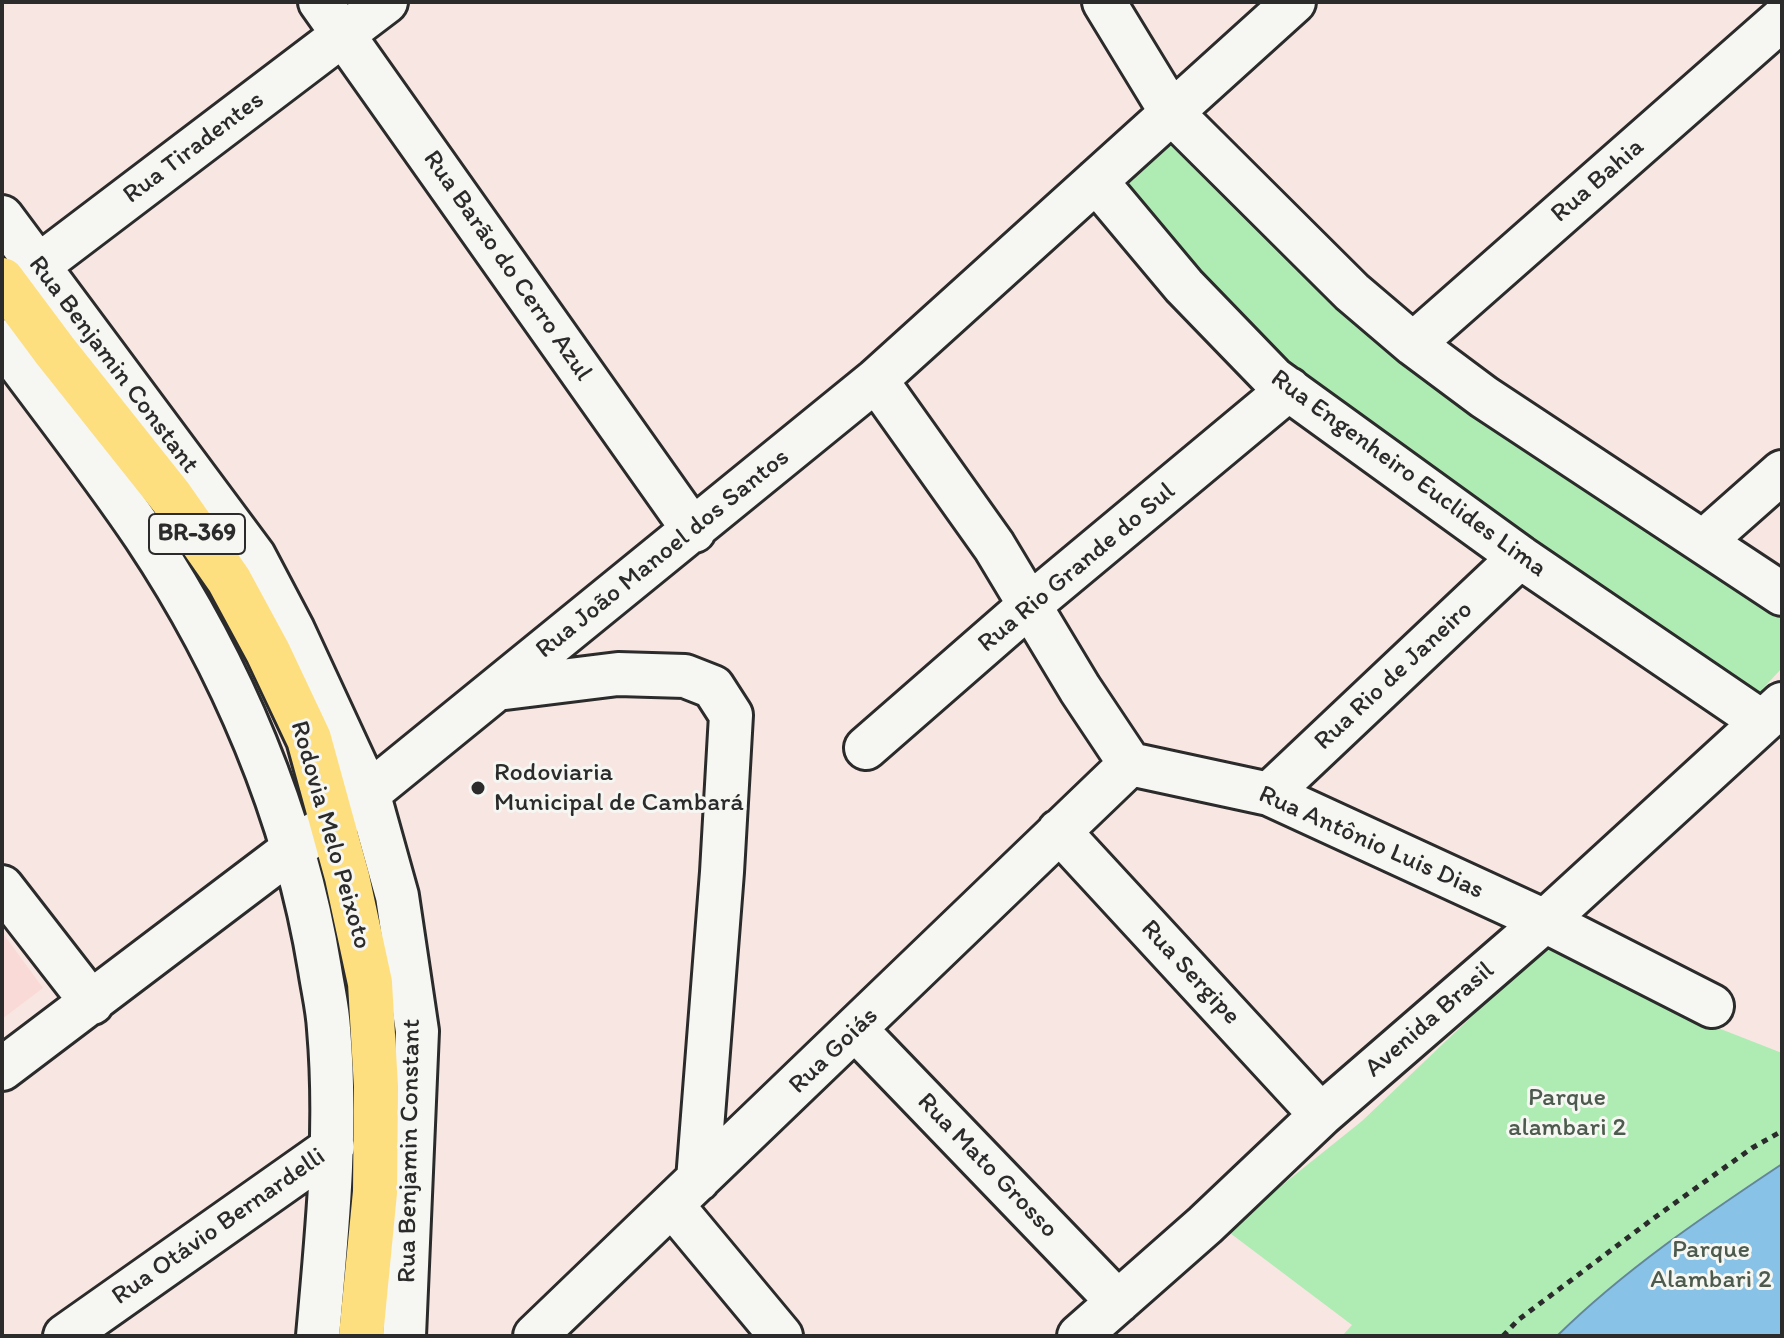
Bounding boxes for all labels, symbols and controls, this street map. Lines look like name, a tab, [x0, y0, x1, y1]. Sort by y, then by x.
street label: Rua Tiradentes	[118, 85, 270, 211]
street label: Rua Bahia	[1545, 132, 1651, 230]
street label: Rua Barão do Cerro Azul	[416, 145, 598, 387]
street label: Rua Benjamin Constant	[21, 250, 205, 480]
street label: Rua Engenheiro Euclides Lima	[1264, 363, 1552, 585]
street label: Rua João Manoel dos Santos	[530, 442, 796, 666]
street label: Rua Rio Grande do Sul	[972, 476, 1182, 660]
road number: BR-369	[149, 514, 245, 554]
street label: Rua Rio de Janeiro	[1308, 595, 1480, 757]
street label: Rodovia Melo Peixoto	[282, 717, 378, 953]
place label: Rodoviaria Municipal de Cambará	[494, 757, 744, 818]
marker: Rodoviaria Municipal de Cambará	[469, 779, 487, 797]
street label: Rua Antônio Luis Dias	[1254, 779, 1488, 907]
street label: Rua Sergipe	[1134, 914, 1246, 1032]
street label: Avenida Brasil	[1359, 955, 1501, 1085]
street label: Rua Goiás	[783, 1001, 885, 1101]
street label: Rua Benjamin Constant	[392, 1019, 428, 1283]
park label: Parque alambari 2	[1508, 1082, 1626, 1144]
street label: Rua Mato Grosso	[910, 1087, 1064, 1245]
street label: Rua Otávio Bernardelli	[106, 1142, 332, 1312]
park label: Parque Alambari 2	[1650, 1234, 1772, 1296]

